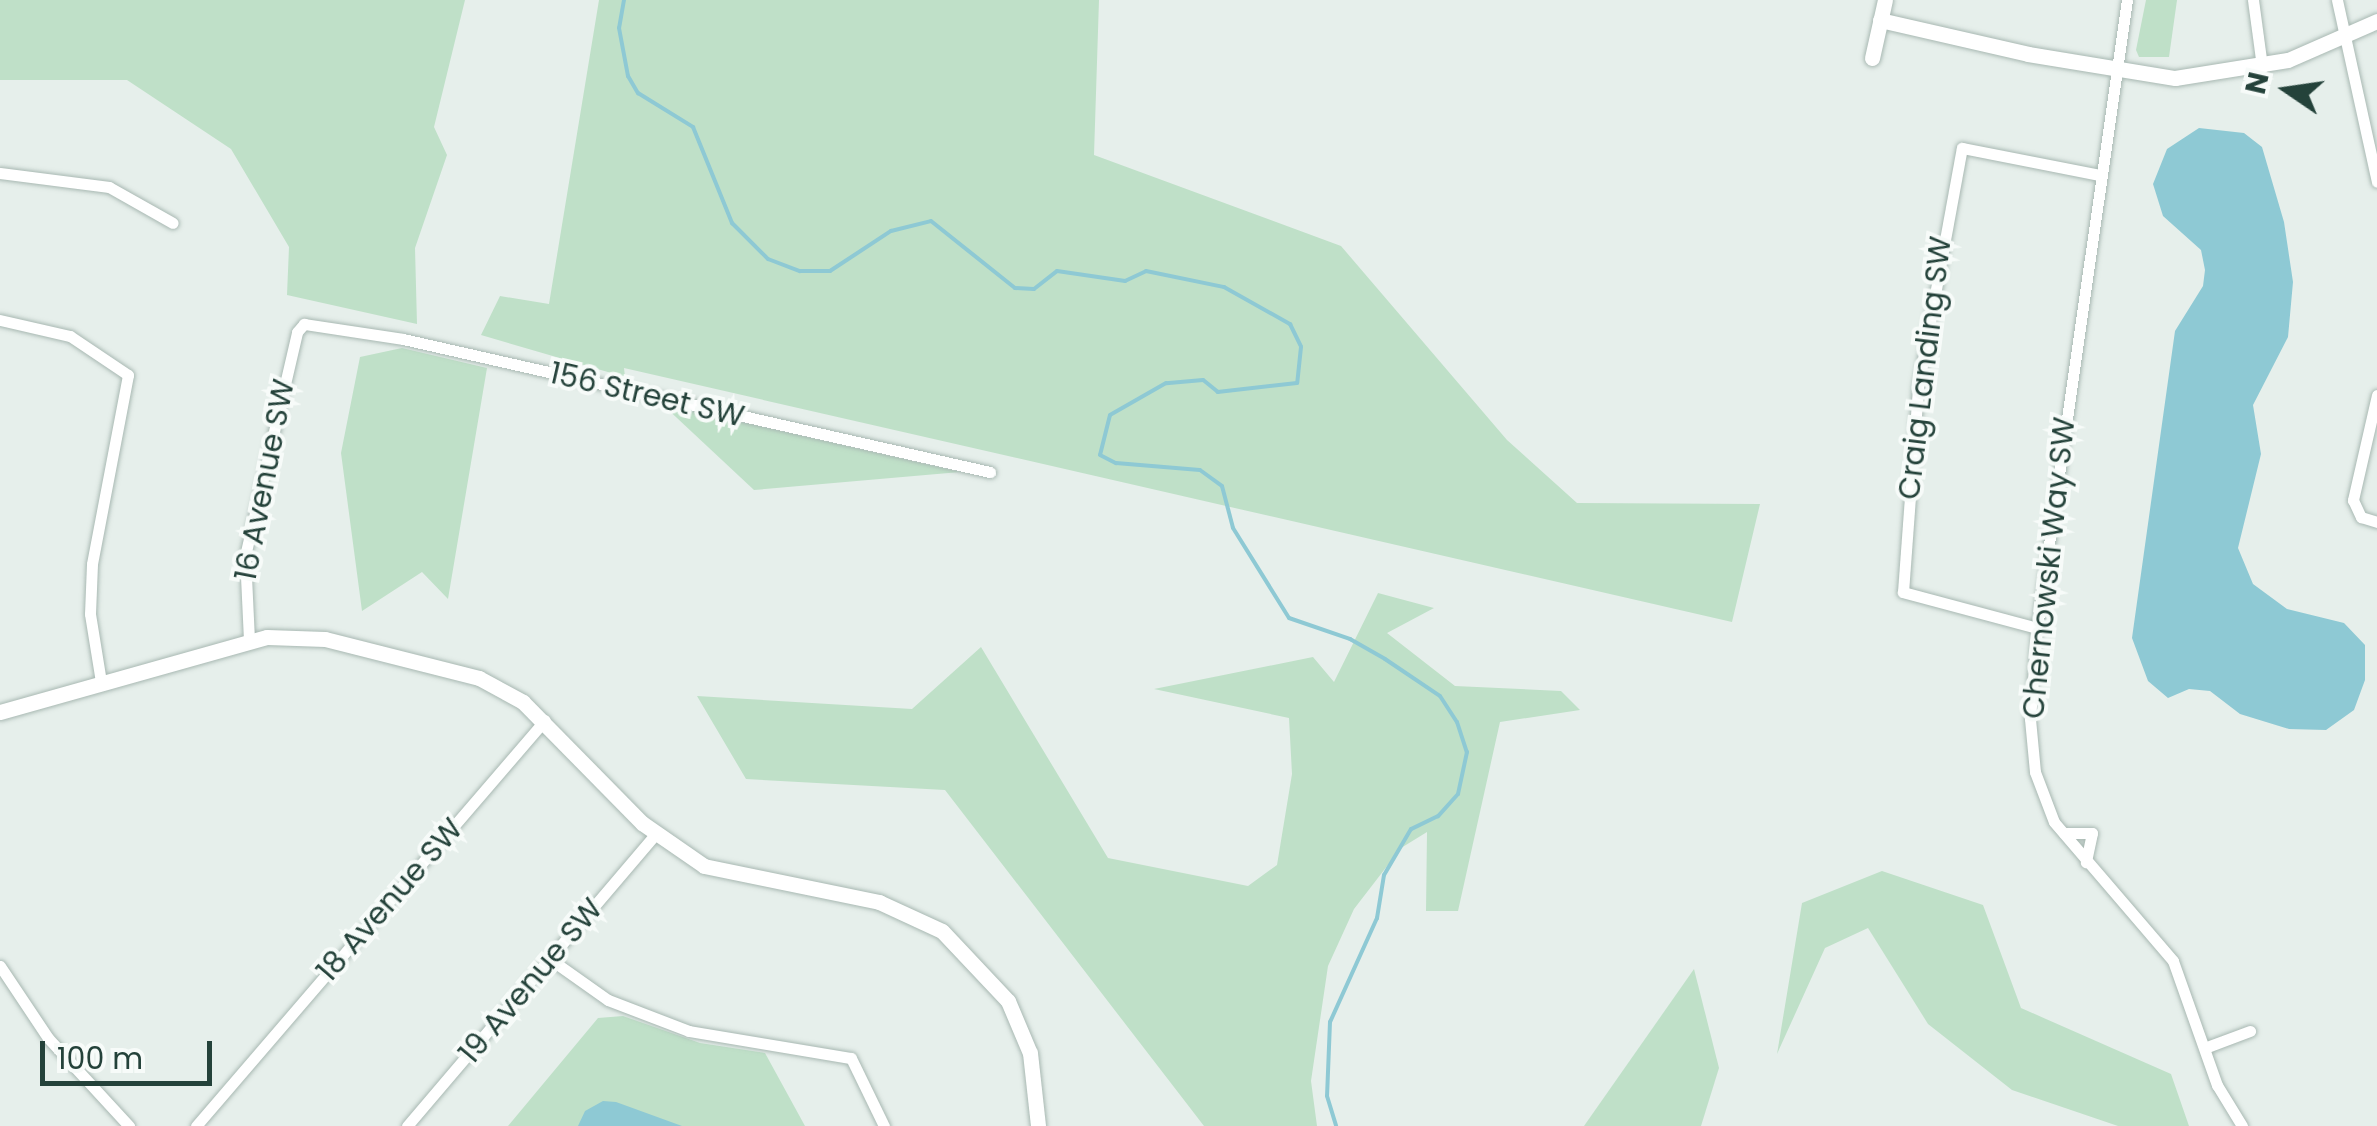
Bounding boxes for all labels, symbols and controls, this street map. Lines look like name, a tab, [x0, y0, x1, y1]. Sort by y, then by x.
north arrow	[2237, 40, 2337, 140]
text: N	[2236, 68, 2279, 98]
street label: Craig Landing SW	[1891, 234, 1959, 502]
street label: 156 Street SW	[546, 355, 748, 435]
street label: 16 Avenue SW	[228, 376, 302, 584]
street label: Chernowski Way SW	[2015, 415, 2083, 721]
street label: 18 Avenue SW	[309, 811, 471, 989]
street label: 19 Avenue SW	[452, 891, 610, 1071]
scale bar	[45, 1021, 218, 1083]
text: 100 m	[57, 1037, 143, 1080]

